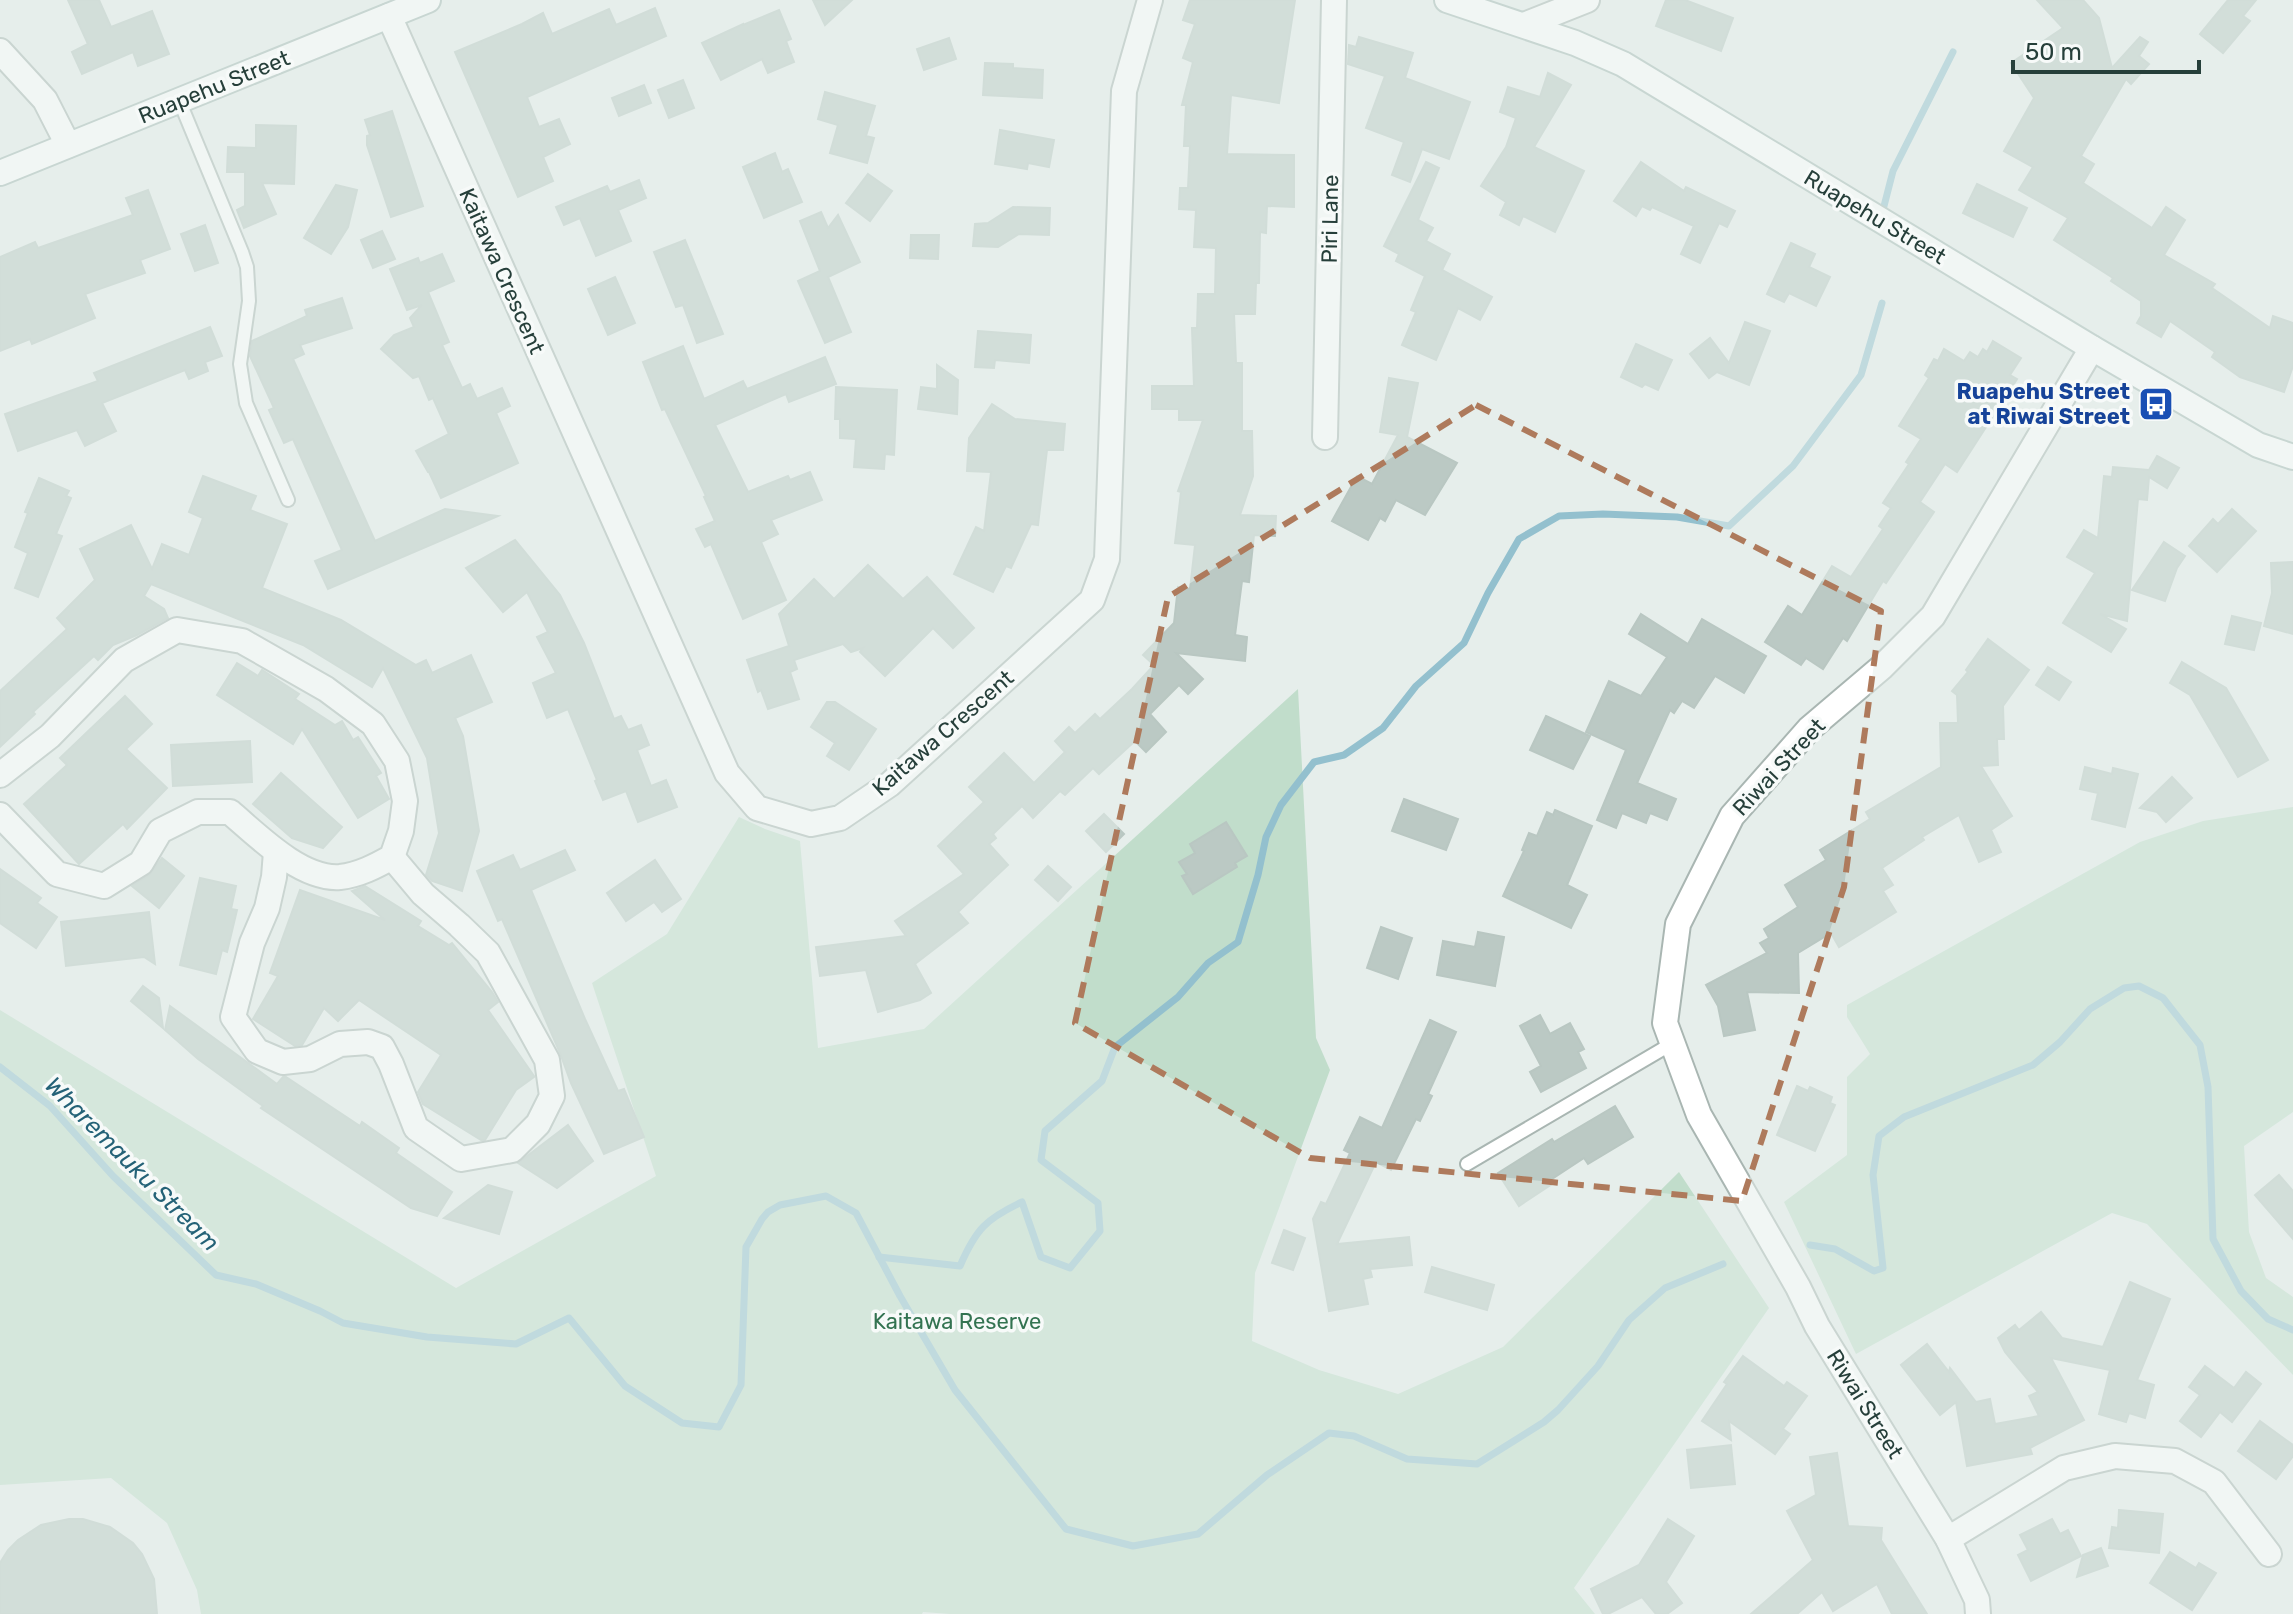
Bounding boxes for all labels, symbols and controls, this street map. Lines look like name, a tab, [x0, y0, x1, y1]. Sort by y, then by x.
scale bar	[2013, 24, 2199, 74]
text: 50 m	[2025, 38, 2082, 66]
street label: Ruapehu Street	[134, 44, 294, 130]
street label: Ruapehu Street	[1799, 164, 1951, 270]
street label: Piri Lane	[1316, 174, 1344, 264]
street label: Kaitawa Crescent	[453, 184, 551, 358]
place label: Ruapehu Street at Riwai Street	[1957, 378, 2130, 430]
bus stop icon: Ruapehu Street at Riwai Street	[2137, 385, 2175, 423]
street label: Kaitawa Crescent	[867, 664, 1020, 802]
street label: Riwai Street	[1727, 712, 1831, 821]
water label: Wharemauku Stream	[39, 1071, 225, 1257]
park label: Kaitawa Reserve	[873, 1308, 1041, 1335]
street label: Riwai Street	[1821, 1344, 1909, 1464]

